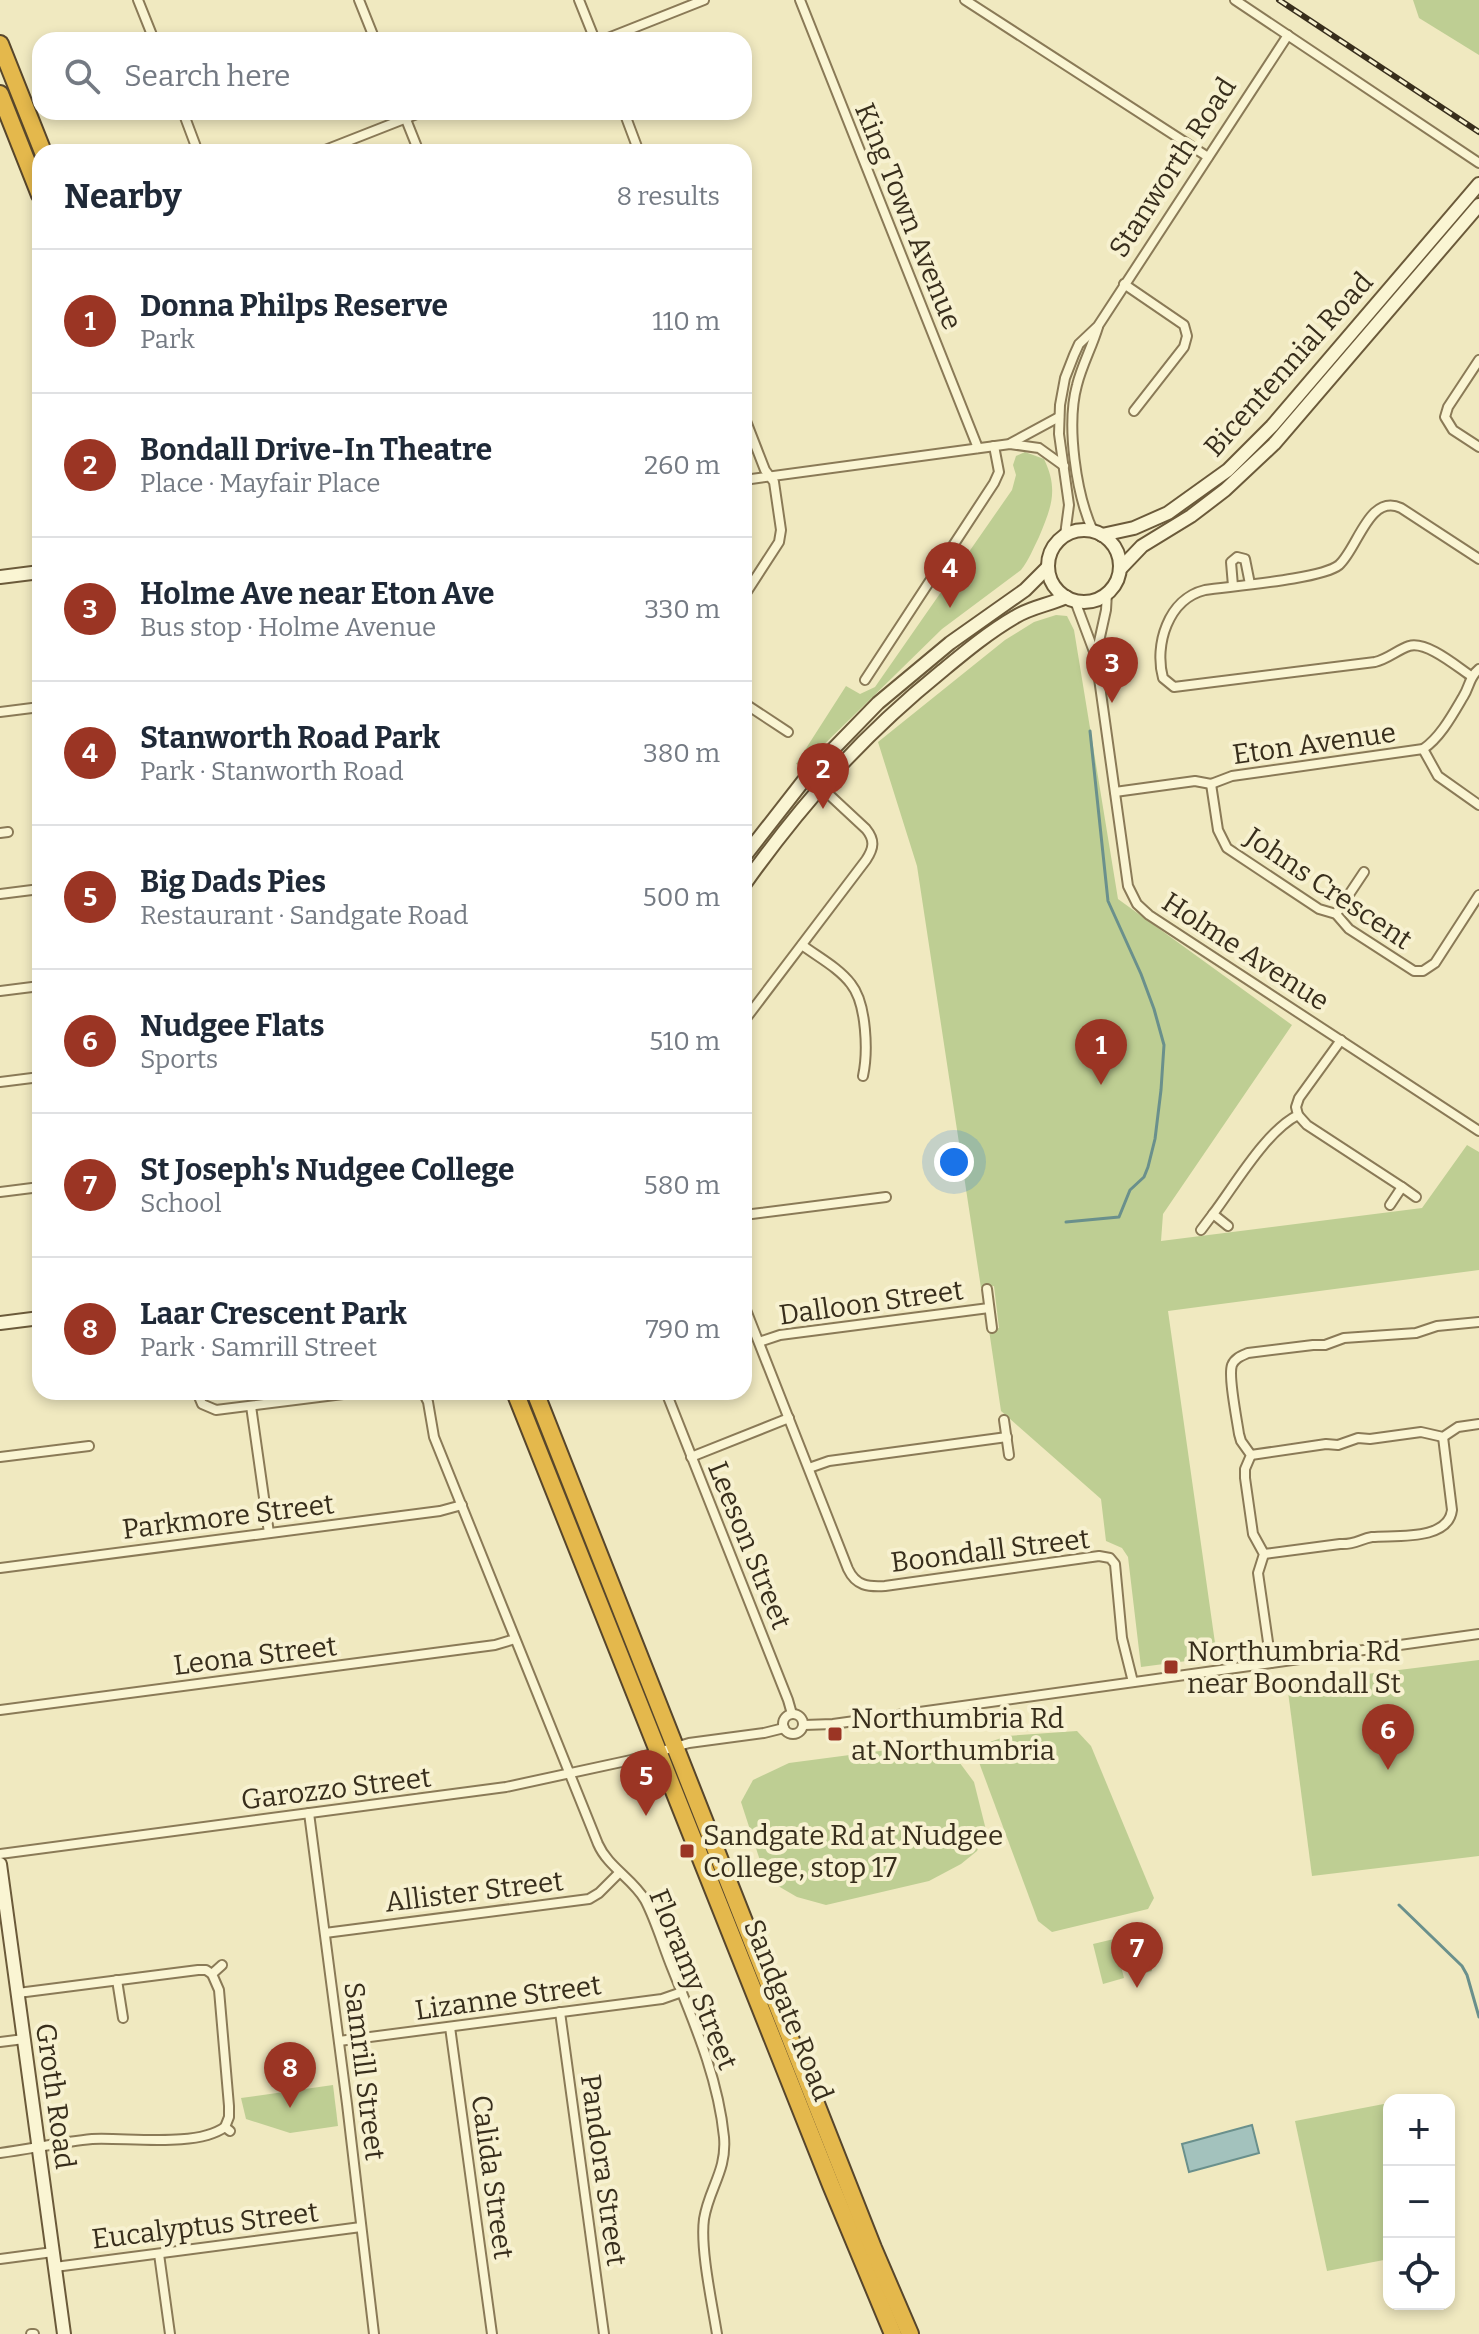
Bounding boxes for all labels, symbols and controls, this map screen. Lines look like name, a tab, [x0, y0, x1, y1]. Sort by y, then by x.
search box	[32, 32, 752, 120]
icon: search	[60, 54, 104, 98]
text: Search here	[124, 58, 291, 94]
street label: Stanworth Road	[1102, 71, 1243, 263]
street label: King Town Avenue	[848, 98, 969, 334]
text: Nearby	[64, 176, 182, 217]
text: 8 results	[616, 181, 720, 212]
street label: Bicentennial Road	[1197, 266, 1380, 463]
text: Donna Philps Reserve	[140, 288, 448, 324]
text: 1	[84, 306, 96, 337]
text: 110 m	[652, 306, 720, 337]
text: Park	[140, 324, 195, 355]
text: Bondall Drive-In Theatre	[140, 432, 492, 468]
text: 2	[83, 450, 97, 481]
text: 260 m	[644, 450, 720, 481]
text: Place · Mayfair Place	[140, 468, 380, 499]
pin: 4	[924, 542, 976, 608]
text: Holme Ave near Eton Ave	[140, 576, 495, 612]
text: 3	[83, 594, 97, 625]
text: 330 m	[644, 594, 720, 625]
text: Bus stop · Holme Avenue	[140, 612, 436, 643]
pin: 3	[1086, 637, 1138, 703]
street label: Eton Avenue	[1230, 716, 1398, 771]
text: Stanworth Road Park	[140, 720, 440, 756]
text: 4	[82, 738, 98, 769]
text: 380 m	[643, 738, 720, 769]
pin: 2	[797, 743, 849, 809]
text: Park · Stanworth Road	[140, 756, 404, 787]
street label: Johns Crescent	[1238, 820, 1418, 956]
text: Big Dads Pies	[140, 864, 326, 900]
text: 5	[83, 882, 97, 913]
text: 500 m	[643, 882, 720, 913]
street label: Holme Avenue	[1156, 885, 1335, 1018]
text: Restaurant · Sandgate Road	[140, 900, 469, 931]
text: Nudgee Flats	[140, 1008, 324, 1044]
pin: 1	[1075, 1019, 1127, 1085]
text: 6	[82, 1026, 98, 1057]
text: 510 m	[649, 1026, 720, 1057]
text: Sports	[140, 1044, 218, 1075]
your location	[934, 1142, 974, 1182]
text: St Joseph's Nudgee College	[140, 1152, 515, 1188]
text: 7	[83, 1170, 97, 1201]
text: 580 m	[644, 1170, 720, 1201]
text: School	[140, 1188, 222, 1219]
street label: Dalloon Street	[777, 1273, 965, 1332]
text: Laar Crescent Park	[140, 1296, 407, 1332]
text: 8	[82, 1314, 98, 1345]
text: 790 m	[645, 1314, 720, 1345]
text: Park · Samrill Street	[140, 1332, 377, 1363]
street label: Leeson Street	[701, 1457, 798, 1634]
street label: Parkmore Street	[120, 1487, 336, 1546]
street label: Boondall Street	[889, 1522, 1091, 1579]
street label: Leona Street	[172, 1629, 339, 1682]
place label: Northumbria Rd near Boondall St	[1187, 1635, 1401, 1700]
marker: Northumbria Rd near Boondall St	[1162, 1658, 1180, 1676]
place label: Northumbria Rd at Northumbria	[851, 1702, 1064, 1767]
pin: 6	[1362, 1704, 1414, 1770]
marker: Northumbria Rd at Northumbria	[826, 1725, 844, 1743]
pin: 5	[620, 1750, 672, 1816]
street label: Garozzo Street	[239, 1760, 433, 1817]
place label: Sandgate Rd at Nudgee College, stop 17	[703, 1819, 1003, 1884]
marker: Sandgate Rd at Nudgee College, stop 17	[678, 1842, 696, 1860]
street label: Allister Street	[383, 1864, 565, 1919]
street label: Floramy Street	[642, 1884, 745, 2074]
street label: Sandgate Road	[737, 1915, 840, 2106]
pin: 7	[1111, 1922, 1163, 1988]
street label: Lizanne Street	[413, 1968, 603, 2027]
street label: Samrill Street	[337, 1980, 392, 2162]
street label: Groth Road	[29, 2021, 82, 2171]
pin: 8	[264, 2042, 316, 2108]
street label: Pandora Street	[574, 2072, 633, 2268]
street label: Calida Street	[465, 2093, 520, 2261]
map controls	[1383, 2094, 1455, 2310]
button: +	[1383, 2094, 1455, 2166]
button: −	[1383, 2166, 1455, 2238]
street label: Eucalyptus Street	[90, 2195, 320, 2256]
button: locate	[1383, 2238, 1455, 2310]

